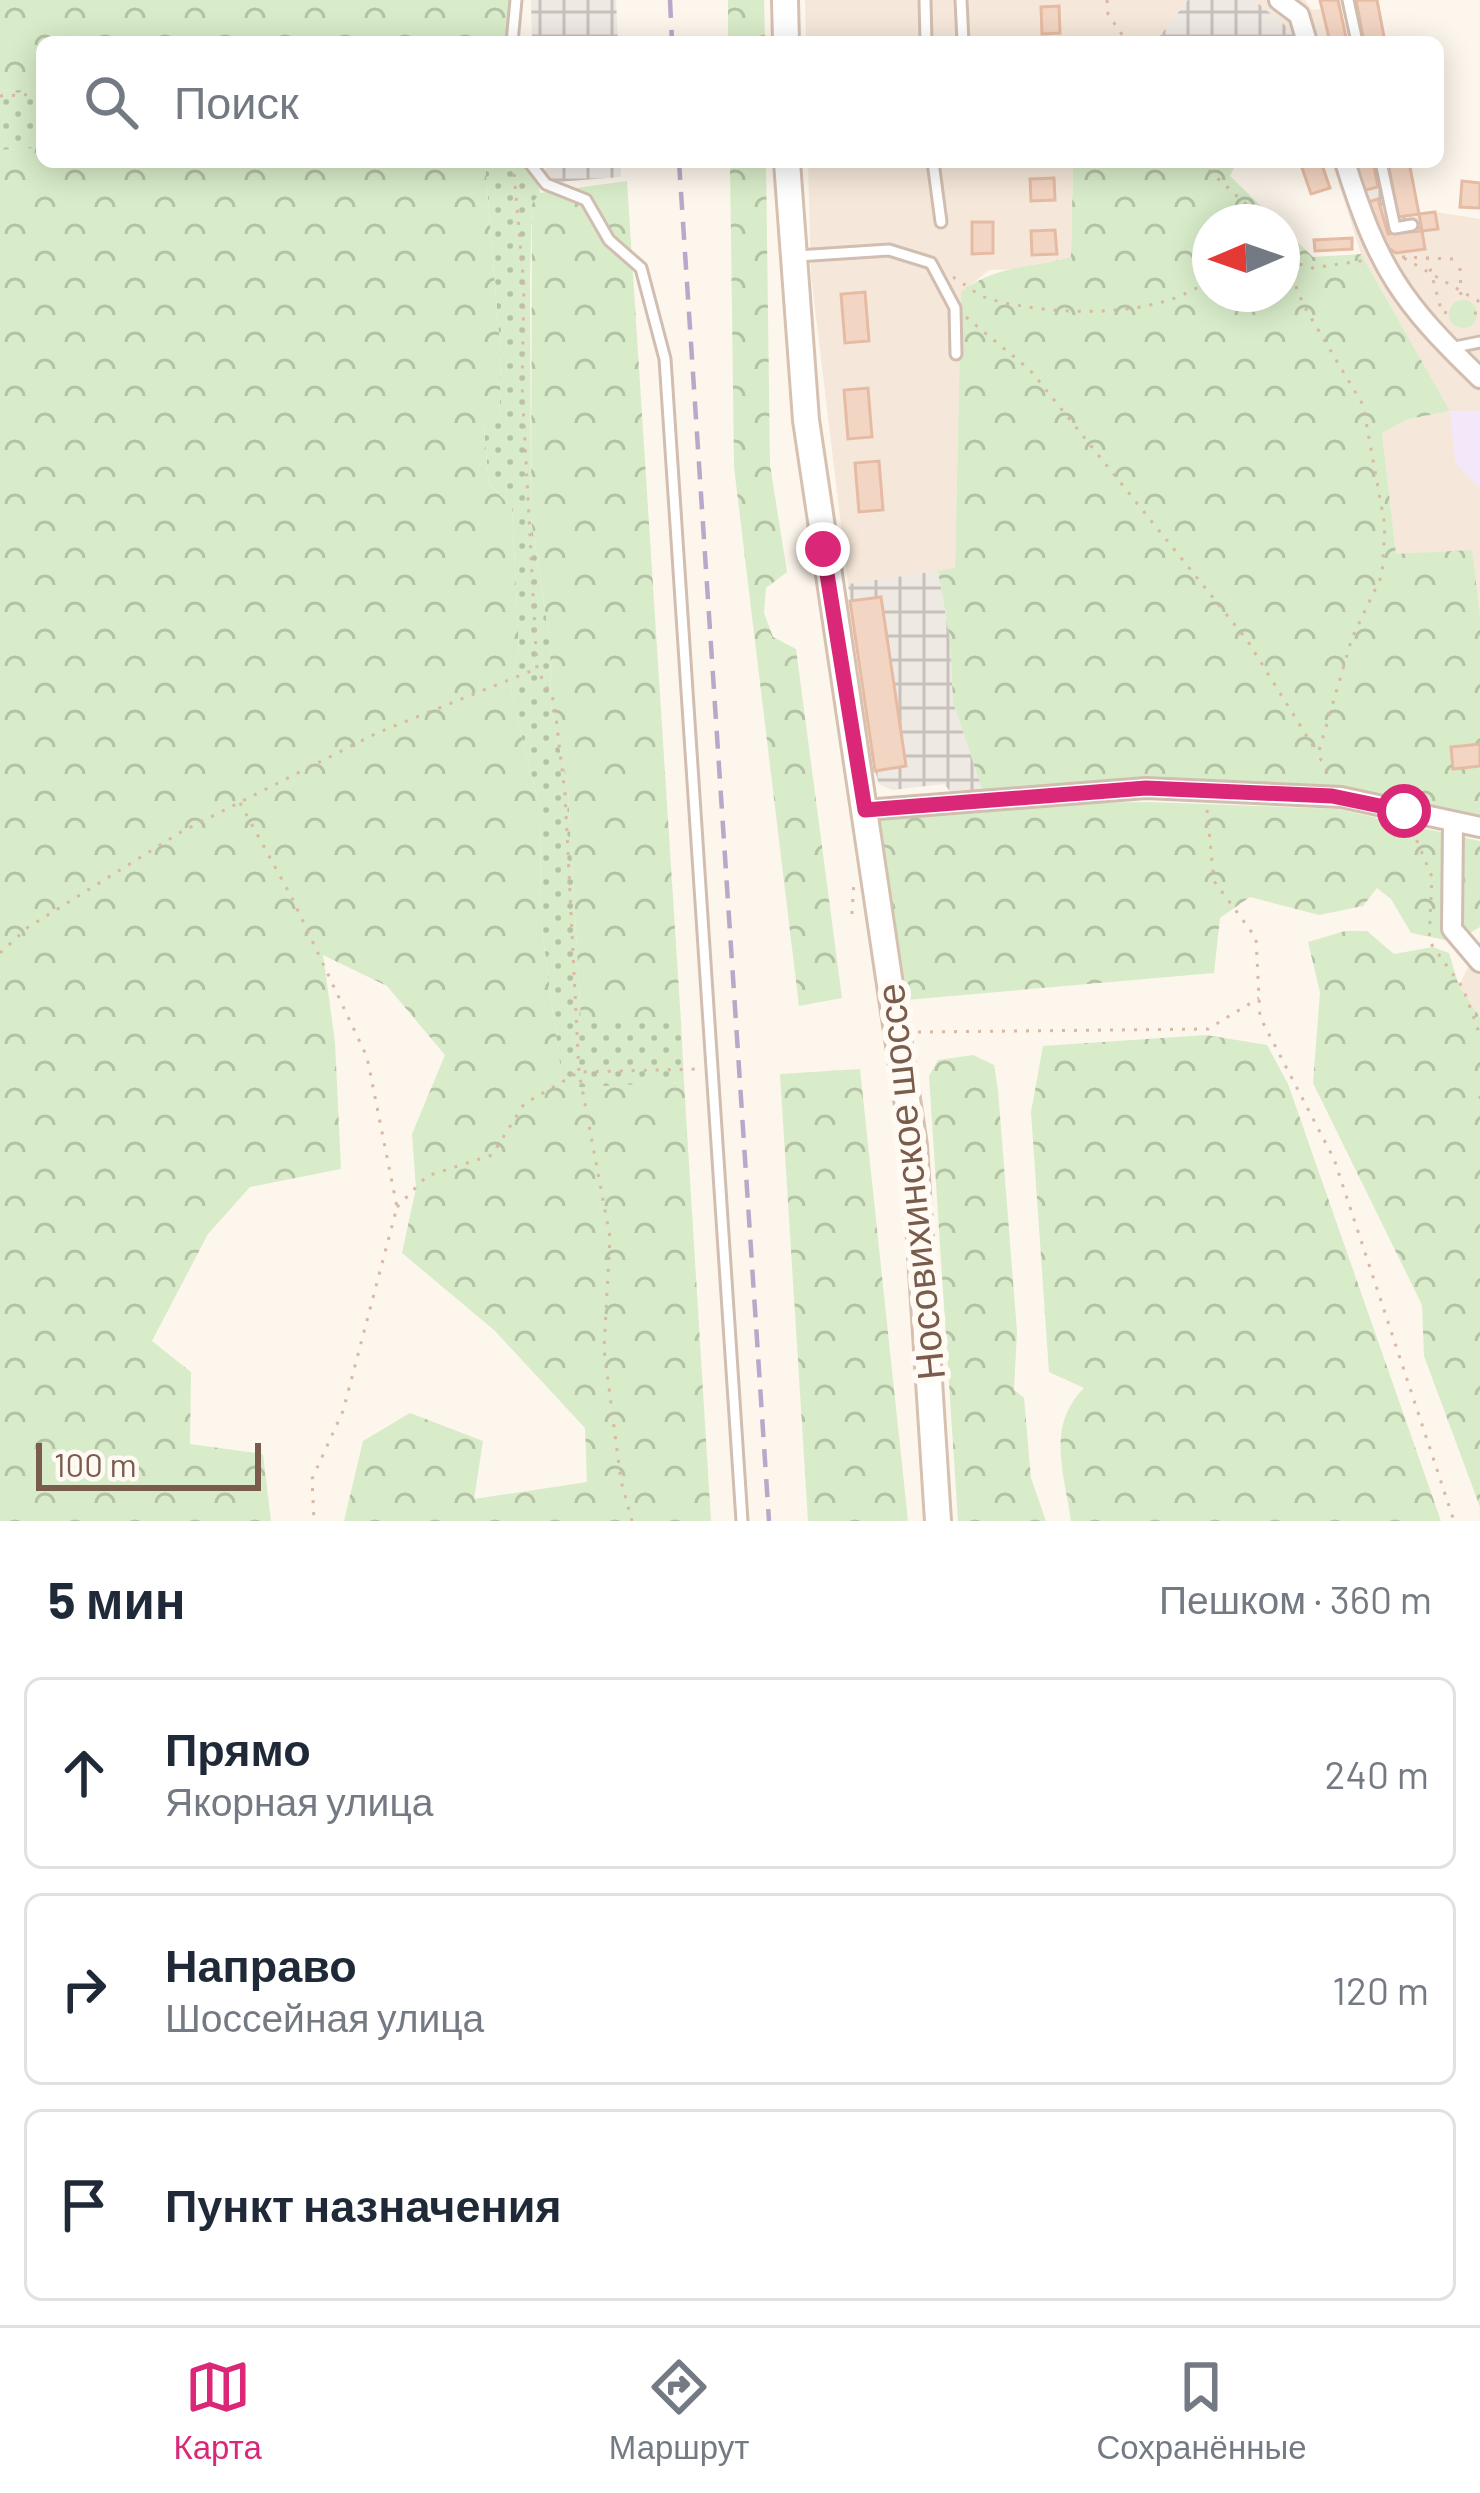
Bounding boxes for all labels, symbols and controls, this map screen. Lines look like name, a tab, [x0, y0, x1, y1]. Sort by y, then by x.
search box	[36, 36, 1444, 168]
icon: search	[78, 69, 144, 135]
text: Поиск	[174, 74, 299, 128]
north arrow	[1192, 204, 1300, 312]
route end	[796, 522, 850, 576]
route start	[1377, 784, 1431, 838]
street label: Носовихинское шоссе	[865, 981, 953, 1383]
scale bar	[36, 1437, 261, 1490]
text: 100 m	[54, 1444, 137, 1484]
text: 5 мин	[48, 1568, 186, 1629]
text: Пешком · 360 m	[1159, 1575, 1432, 1622]
text: Прямо	[165, 1721, 311, 1775]
icon: ahead	[51, 1740, 117, 1806]
text: 240 m	[1325, 1750, 1429, 1797]
text: Якорная улица	[165, 1777, 433, 1824]
text: Направо	[165, 1937, 357, 1991]
icon: right	[51, 1956, 117, 2022]
text: 120 m	[1332, 1966, 1429, 2013]
text: Шоссейная улица	[165, 1993, 484, 2040]
icon: arrive	[51, 2172, 117, 2238]
text: Пункт назначения	[165, 2177, 562, 2231]
tab: Карта	[173, 2354, 262, 2467]
tab: Маршрут	[609, 2354, 749, 2467]
tab: Сохранённые	[1096, 2354, 1307, 2467]

